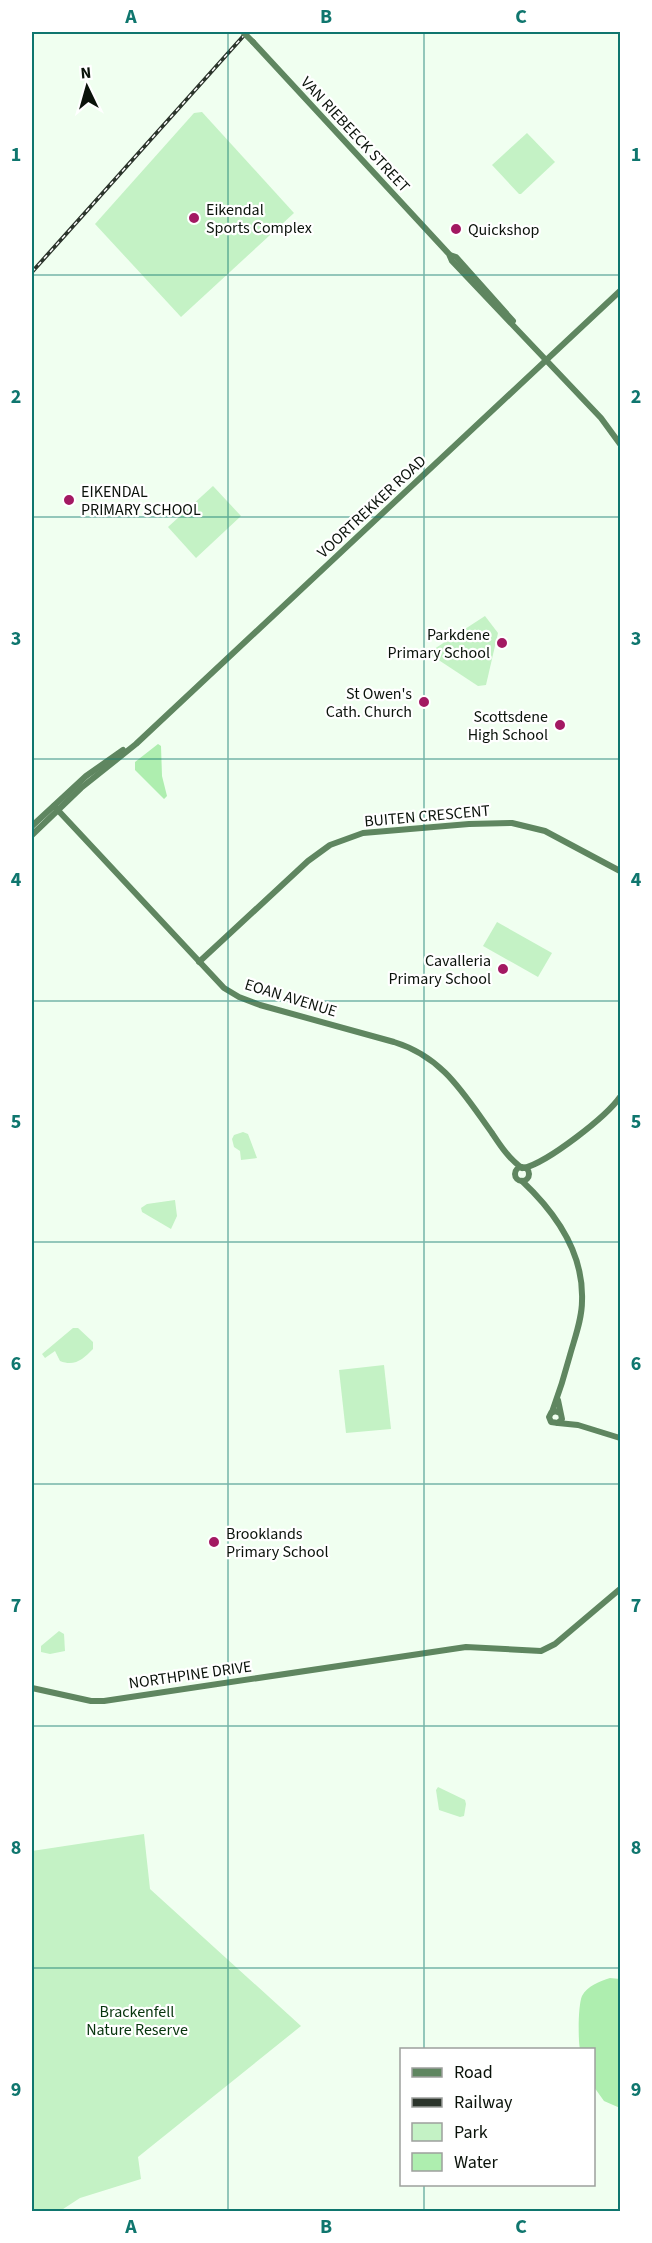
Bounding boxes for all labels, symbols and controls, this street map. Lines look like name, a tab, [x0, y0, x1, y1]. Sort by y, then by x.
text: A	[124, 3, 137, 31]
text: B	[320, 3, 332, 31]
text: C	[515, 3, 527, 31]
north arrow	[57, 57, 117, 117]
text: N	[80, 62, 92, 84]
street label: VAN RIEBEECK STREET	[296, 72, 415, 198]
text: 1	[11, 141, 21, 169]
text: 1	[631, 141, 641, 169]
place label: Eikendal Sports Complex	[206, 199, 312, 239]
marker: Eikendal Sports Complex	[187, 211, 201, 225]
place label: Quickshop	[468, 219, 540, 241]
marker: Quickshop	[449, 222, 463, 236]
text: 2	[11, 383, 21, 411]
text: 2	[631, 383, 641, 411]
street label: VOORTREKKER ROAD	[312, 450, 431, 563]
place label: EIKENDAL PRIMARY SCHOOL	[81, 481, 201, 521]
marker: EIKENDAL PRIMARY SCHOOL	[62, 493, 76, 507]
place label: Parkdene Primary School	[388, 624, 490, 664]
text: 3	[11, 625, 21, 653]
text: 3	[631, 625, 641, 653]
marker: Parkdene Primary School	[495, 636, 509, 650]
place label: St Owen's Cath. Church	[326, 683, 412, 723]
marker: St Owen's Cath. Church	[417, 695, 431, 709]
place label: Scottsdene High School	[468, 706, 548, 746]
marker: Scottsdene High School	[553, 718, 567, 732]
street label: BUITEN CRESCENT	[363, 800, 491, 832]
text: 4	[11, 866, 22, 894]
text: 4	[631, 866, 642, 894]
place label: Cavalleria Primary School	[389, 950, 491, 990]
marker: Cavalleria Primary School	[496, 962, 510, 976]
street label: EOAN AVENUE	[242, 973, 340, 1022]
text: 5	[11, 1108, 21, 1136]
text: 5	[631, 1108, 641, 1136]
text: 6	[11, 1350, 21, 1378]
text: 6	[631, 1350, 641, 1378]
place label: Brooklands Primary School	[226, 1523, 328, 1563]
marker: Brooklands Primary School	[207, 1535, 221, 1549]
text: 7	[11, 1592, 21, 1620]
text: 7	[631, 1592, 641, 1620]
street label: NORTHPINE DRIVE	[127, 1655, 253, 1695]
text: 8	[11, 1834, 21, 1862]
text: 8	[631, 1834, 641, 1862]
park label: Brackenfell Nature Reserve	[86, 2001, 188, 2041]
legend	[400, 2048, 595, 2186]
text: Road	[454, 2060, 493, 2085]
text: 9	[11, 2076, 21, 2104]
text: 9	[631, 2076, 641, 2104]
text: Railway	[454, 2090, 513, 2115]
text: Park	[454, 2120, 488, 2145]
text: Water	[454, 2150, 498, 2175]
text: A	[124, 2213, 137, 2241]
text: B	[320, 2213, 332, 2241]
text: C	[515, 2213, 527, 2241]

